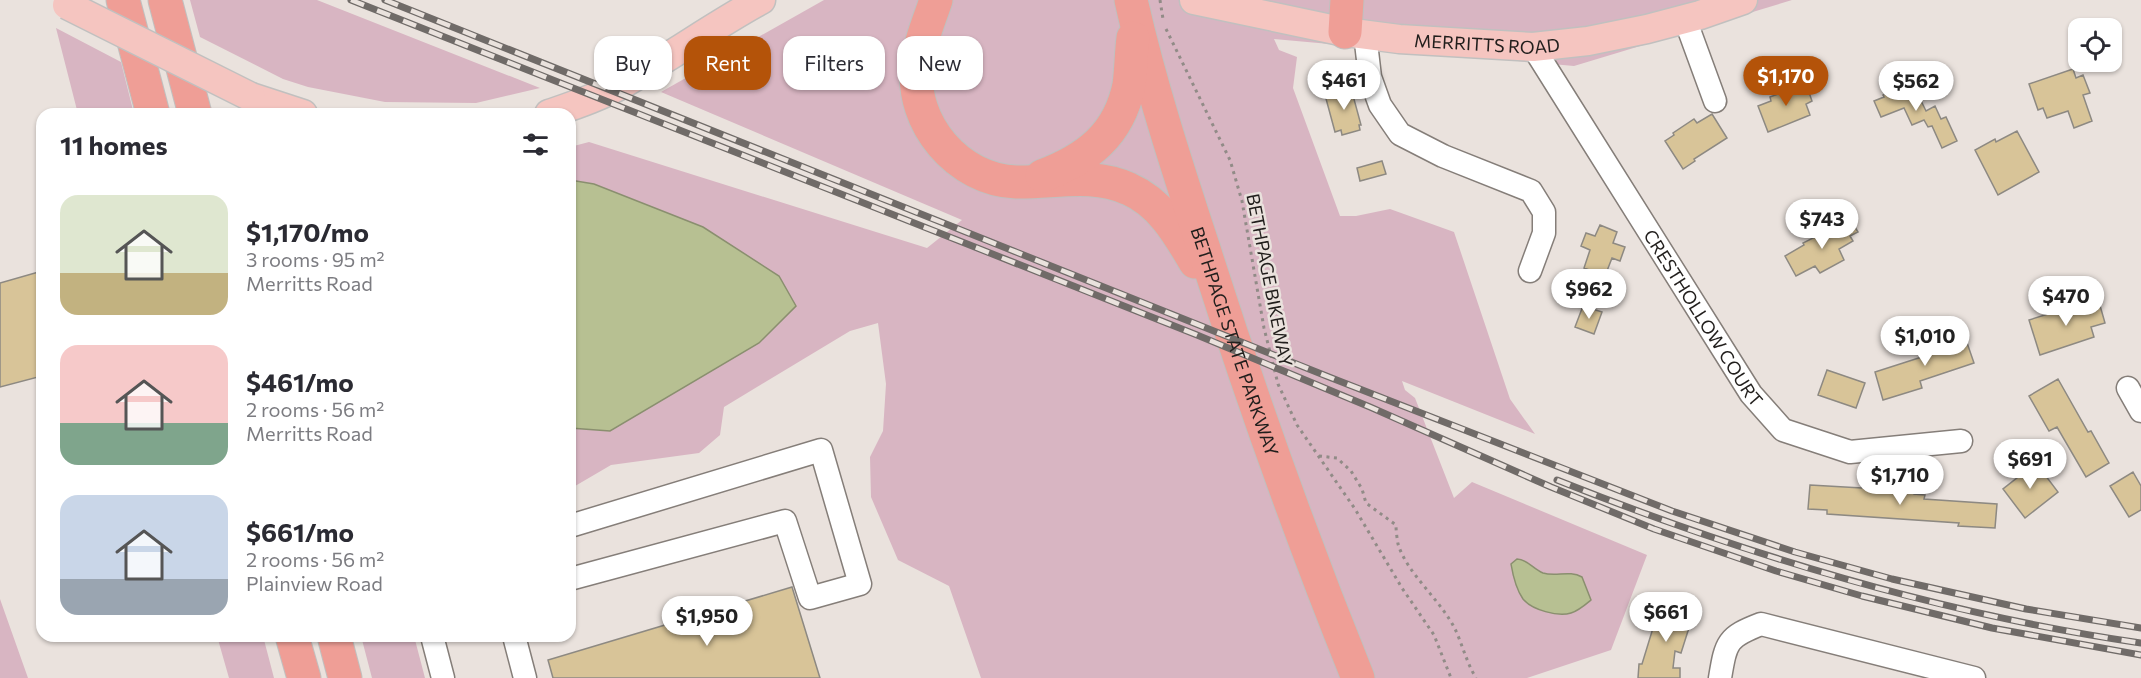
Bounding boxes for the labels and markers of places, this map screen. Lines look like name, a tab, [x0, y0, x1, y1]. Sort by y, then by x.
pin: $1,170	[1737, 56, 1835, 107]
pin: $461	[1308, 60, 1380, 111]
pin: $562	[1880, 61, 1952, 112]
pin: $743	[1786, 199, 1858, 250]
pin: $962	[1553, 269, 1625, 320]
pin: $470	[2030, 276, 2102, 327]
pin: $1,010	[1876, 316, 1974, 367]
pin: $691	[1994, 439, 2066, 490]
pin: $1,710	[1851, 455, 1949, 506]
pin: $661	[1630, 592, 1702, 643]
pin: $1,950	[658, 596, 756, 647]

